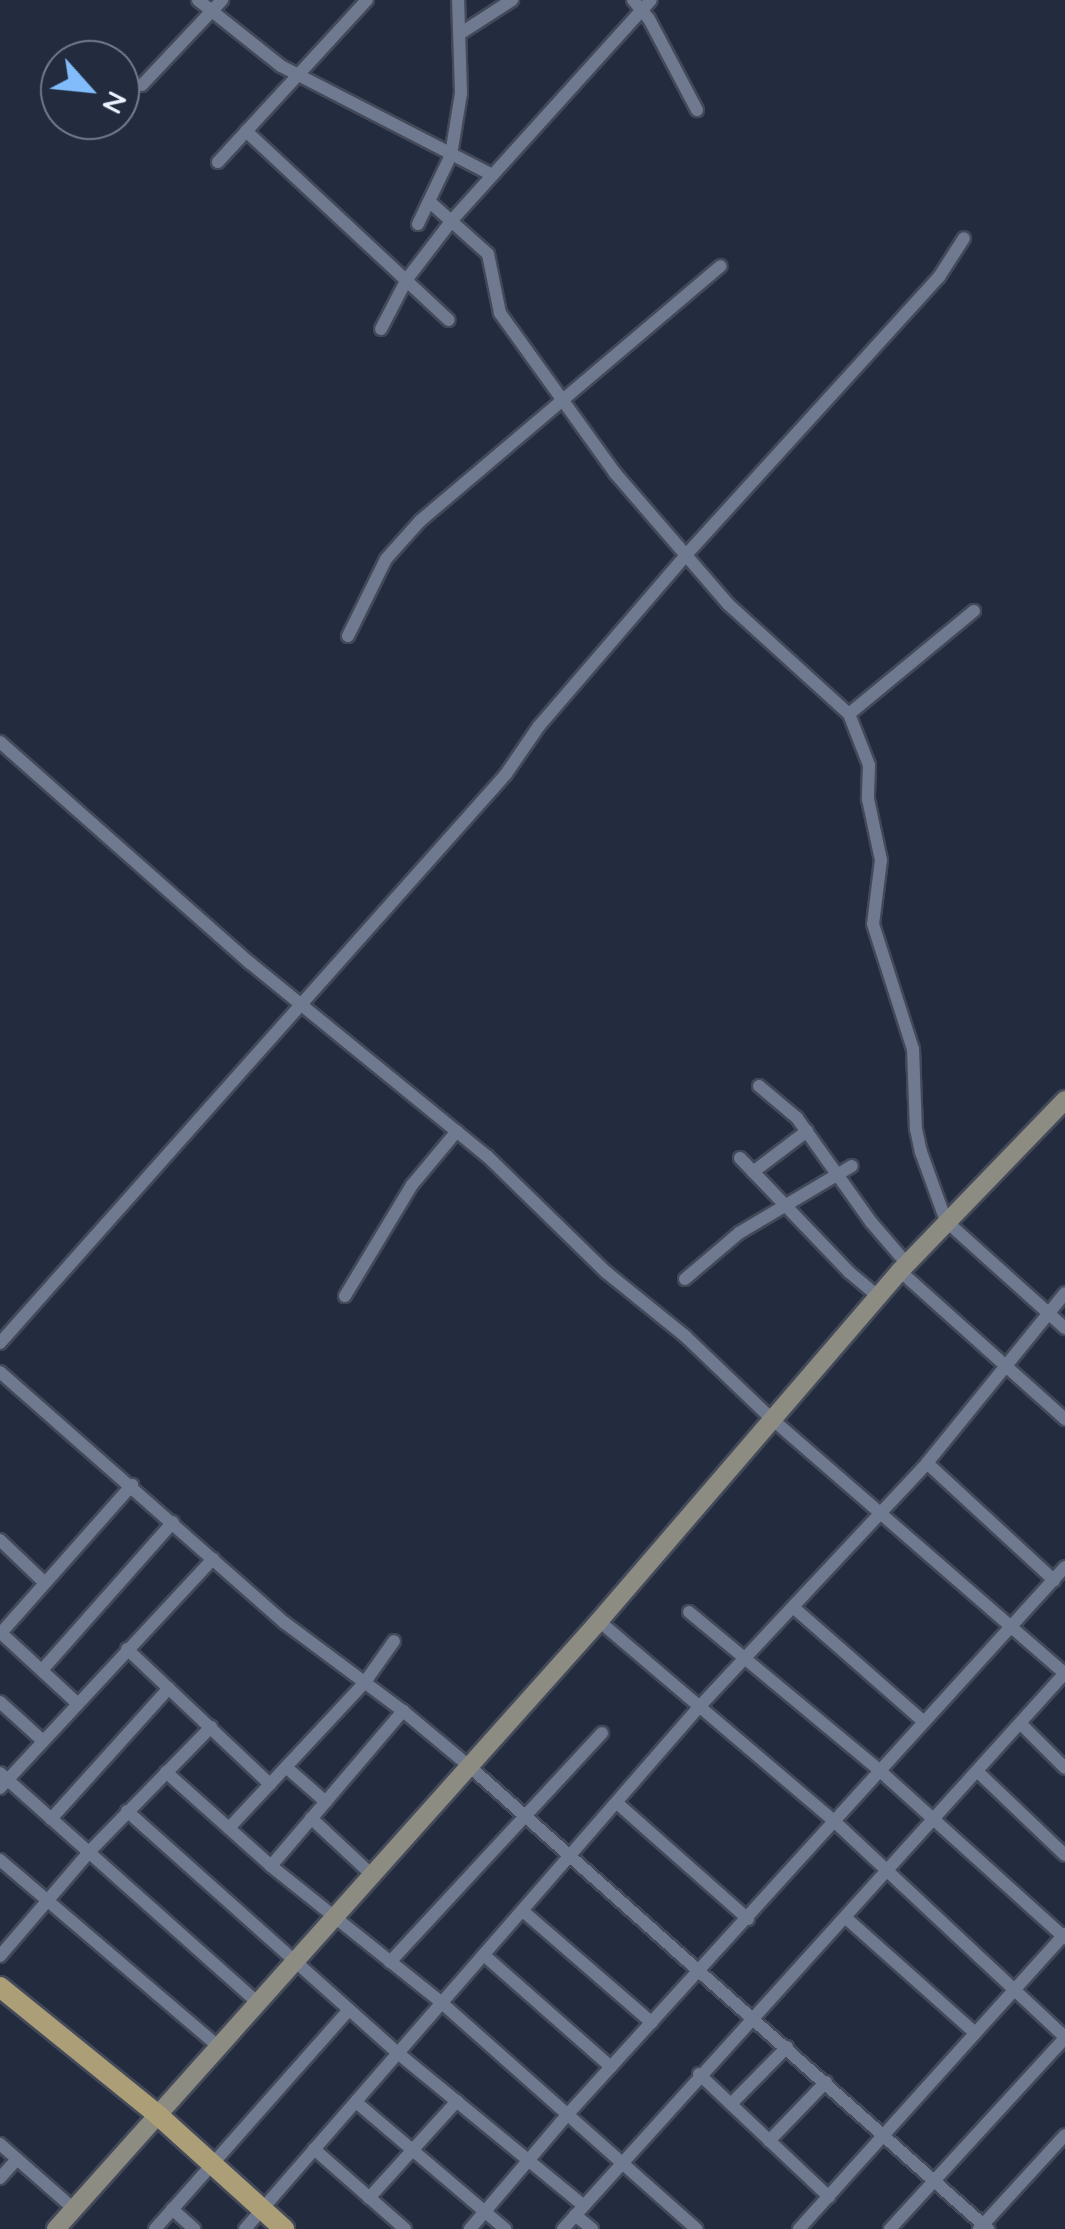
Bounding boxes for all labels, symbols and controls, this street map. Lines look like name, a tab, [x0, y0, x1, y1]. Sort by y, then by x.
north arrow	[40, 40, 140, 140]
text: N	[95, 86, 136, 120]

